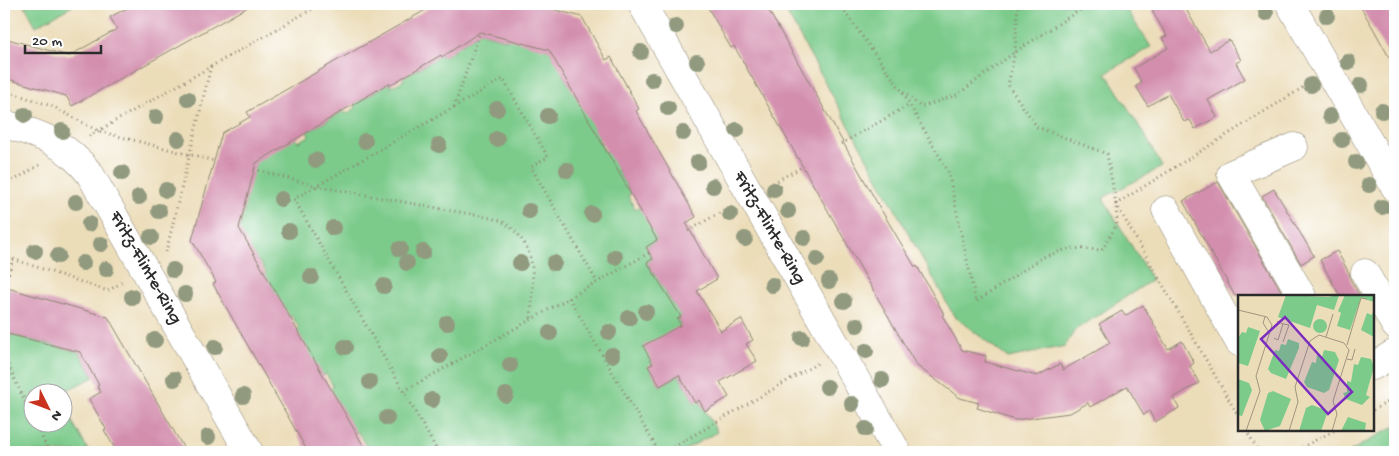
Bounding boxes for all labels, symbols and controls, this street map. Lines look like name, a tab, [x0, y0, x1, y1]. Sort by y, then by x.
scale bar	[25, 22, 101, 54]
text: 20 m	[32, 33, 62, 51]
street label: Fritz-Flinte-Ring	[727, 166, 811, 289]
street label: Fritz-Flinte-Ring	[103, 206, 187, 329]
inset map	[1238, 295, 1374, 431]
north arrow	[22, 384, 72, 434]
text: N	[46, 406, 65, 424]

